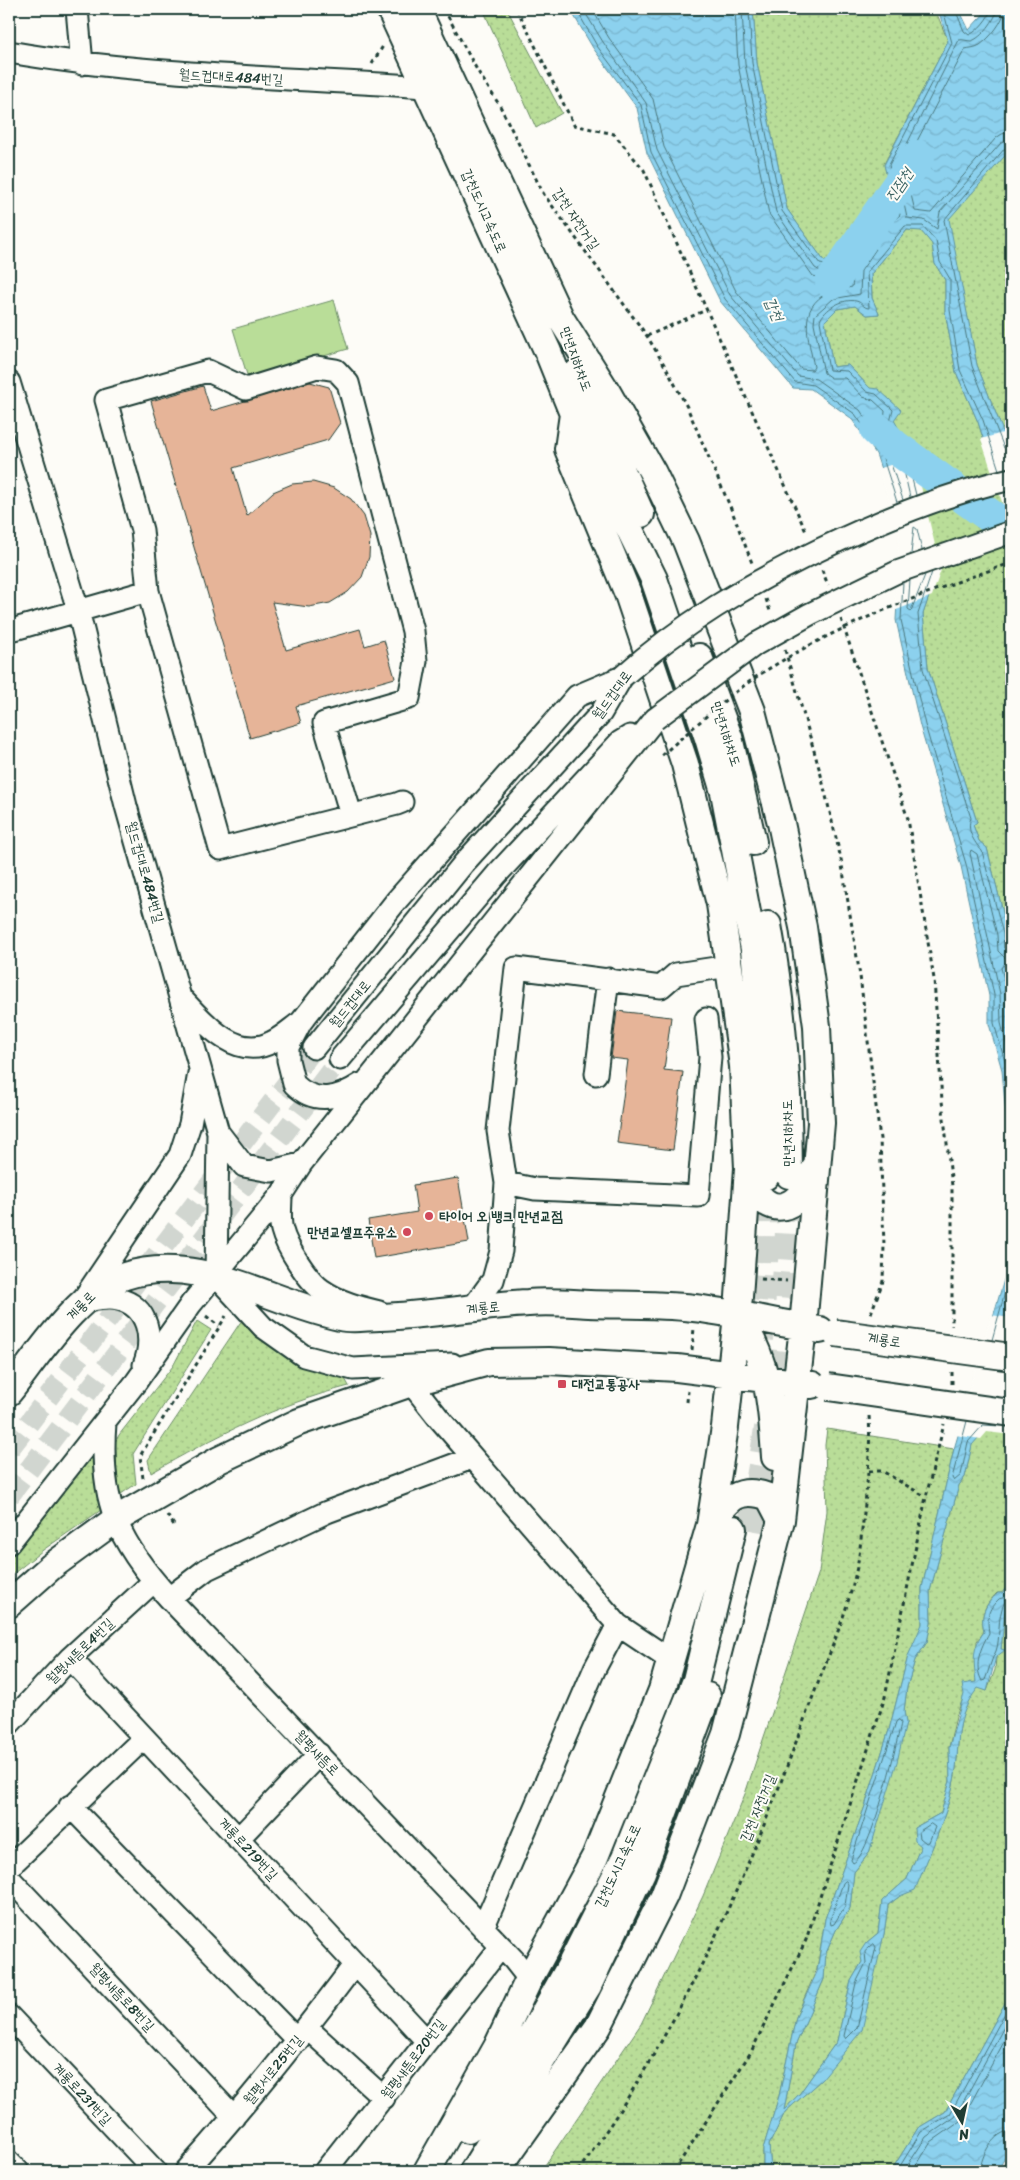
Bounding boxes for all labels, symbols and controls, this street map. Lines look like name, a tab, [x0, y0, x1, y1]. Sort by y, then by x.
street label: 월드컵대로484번길	[178, 62, 285, 92]
water label: 진잠천	[878, 161, 921, 207]
street label: 갑천도시고속도로	[454, 165, 514, 257]
street label: 갑천 자전거길	[546, 182, 607, 256]
water label: 갑천	[757, 293, 792, 327]
street label: 만년지하차도	[553, 323, 599, 395]
street label: 월드컵대로	[585, 665, 639, 725]
street label: 만년지하차도	[704, 698, 748, 770]
street label: 월드컵대로484번길	[119, 818, 172, 927]
street label: 월드컵대로	[323, 974, 377, 1034]
street label: 만년지하차도	[775, 1099, 801, 1167]
place label: 타이어 오 뱅크 만년교점	[439, 1204, 563, 1229]
marker: 타이어 오 뱅크 만년교점	[423, 1210, 435, 1222]
place label: 만년교셀프주유소	[307, 1220, 397, 1245]
marker: 만년교셀프주유소	[401, 1226, 413, 1238]
street label: 계룡로	[60, 1285, 102, 1327]
street label: 계룡로	[465, 1294, 501, 1322]
street label: 계룡로	[866, 1325, 902, 1355]
place label: 대전교통공사	[571, 1372, 640, 1397]
marker: 대전교통공사	[556, 1378, 568, 1390]
street label: 월평새뜸로4번길	[40, 1611, 121, 1690]
street label: 월평새뜸로	[288, 1724, 346, 1782]
street label: 갑천 자전거길	[733, 1770, 783, 1846]
street label: 계룡로219번길	[212, 1812, 285, 1887]
street label: 갑천도시고속도로	[588, 1820, 648, 1912]
street label: 월평새뜸로8번길	[83, 1957, 161, 2038]
street label: 월평새뜸로20번길	[374, 2013, 452, 2105]
street label: 월평서로25번길	[237, 2029, 310, 2111]
street label: 계룡로231번길	[46, 2057, 118, 2132]
north arrow	[938, 2098, 988, 2148]
text: N	[957, 2121, 972, 2147]

